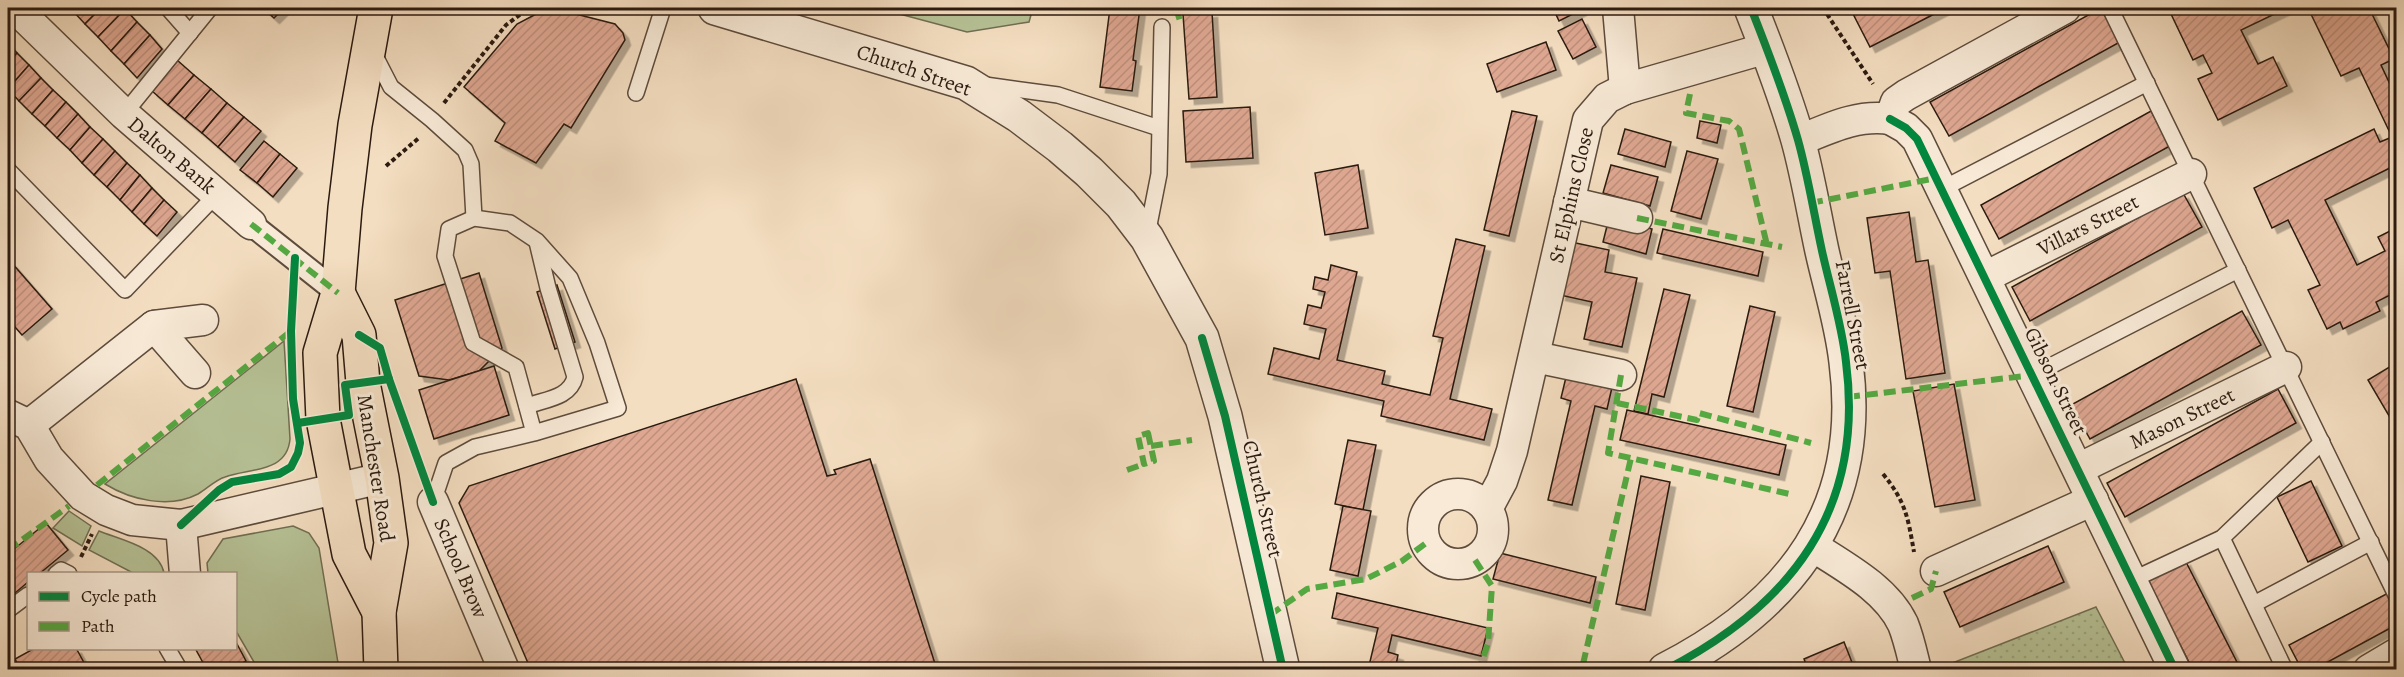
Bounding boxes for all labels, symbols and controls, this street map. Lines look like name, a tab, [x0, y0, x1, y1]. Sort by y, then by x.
street label: Church Street	[853, 37, 975, 103]
street label: Dalton Bank	[122, 110, 222, 200]
street label: St Elphins Close	[1542, 124, 1600, 266]
street label: Villars Street	[2032, 187, 2144, 263]
street label: Farrell Street	[1829, 258, 1877, 372]
street label: Gibson Street	[2018, 323, 2094, 439]
street label: Mason Street	[2125, 380, 2239, 455]
street label: Manchester Road	[351, 392, 402, 545]
street label: Church Street	[1236, 438, 1290, 560]
street label: School Brow	[427, 514, 495, 622]
legend	[27, 572, 237, 650]
text: Cycle path	[81, 584, 157, 608]
text: Path	[81, 614, 115, 638]

